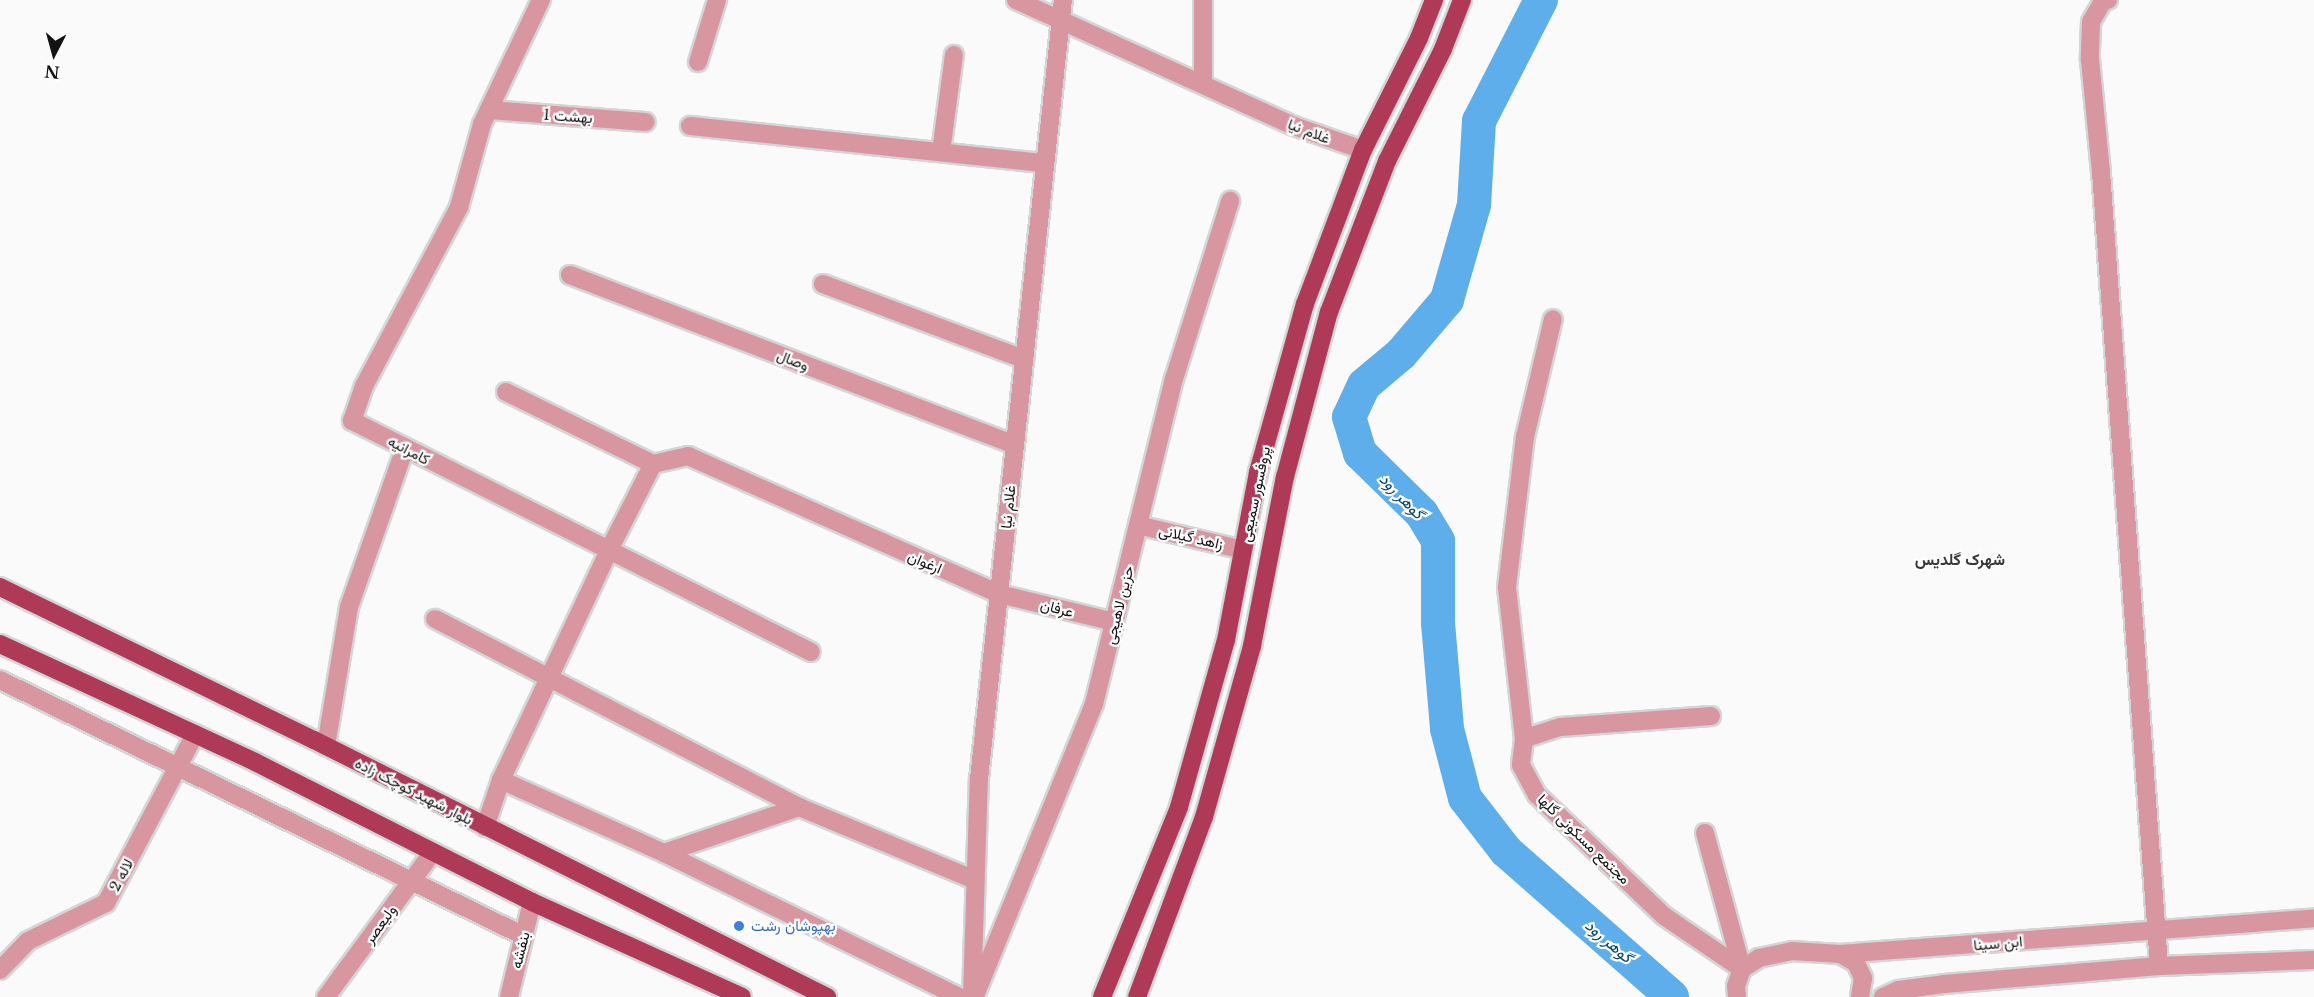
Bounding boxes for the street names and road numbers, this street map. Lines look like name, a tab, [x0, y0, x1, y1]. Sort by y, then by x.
street label: بهشت 1	[543, 105, 593, 127]
street label: غلام نیا	[1285, 115, 1333, 147]
street label: وصال	[774, 346, 812, 374]
street label: کامرانیه	[385, 432, 433, 468]
street label: پروفسور سمیعی	[1236, 445, 1274, 543]
street label: غلام نیا	[997, 484, 1019, 530]
street label: زاهد گیلانی	[1157, 521, 1225, 553]
street label: ارغوان	[905, 547, 945, 577]
street label: حزین لاهیجی	[1101, 564, 1137, 646]
street label: عرفان	[1039, 595, 1075, 621]
street label: بلوار شهید کوچک زاده	[352, 754, 476, 828]
street label: مجتمع مسکونی گلها	[1534, 790, 1634, 888]
street label: لاله 2	[105, 856, 137, 894]
street label: ولیعصر	[360, 901, 400, 947]
street label: بنفشه	[507, 930, 533, 970]
street label: ابن سینا	[1973, 932, 2023, 954]

